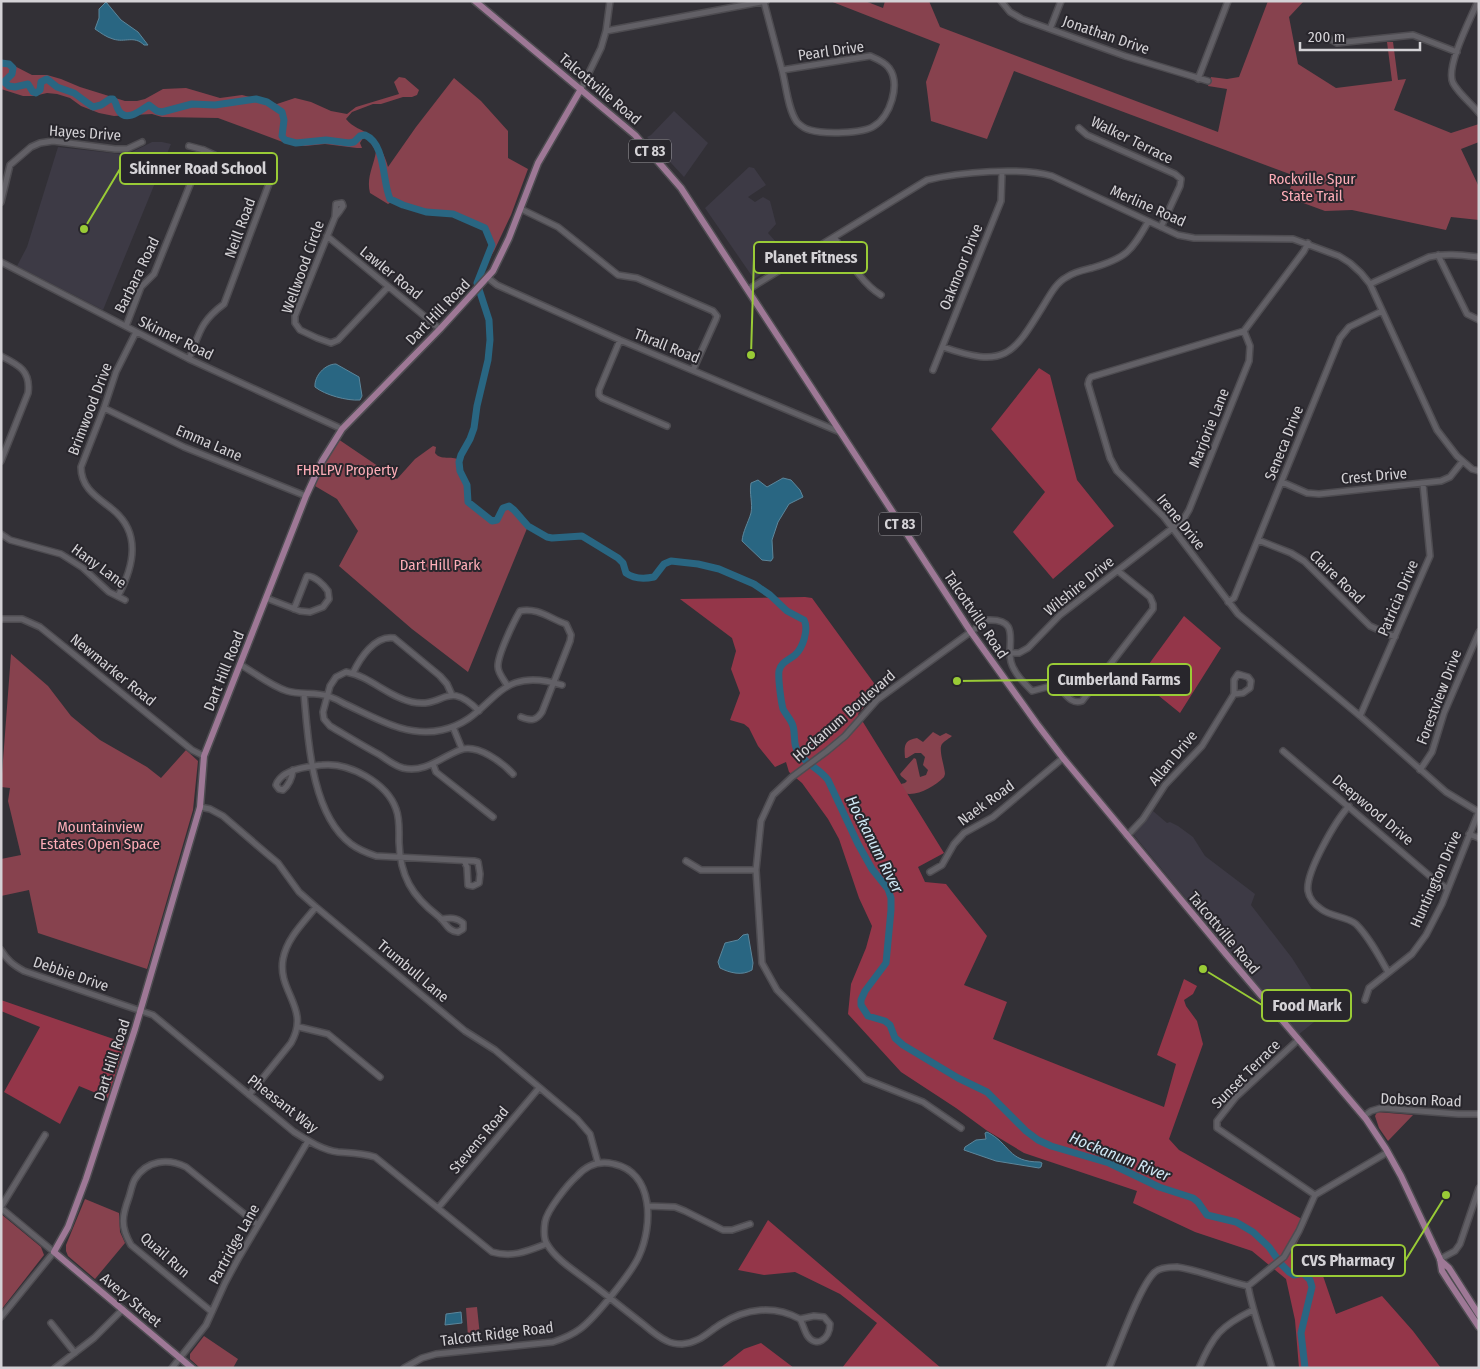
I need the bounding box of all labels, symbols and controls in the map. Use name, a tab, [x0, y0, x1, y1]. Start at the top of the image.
street label: Jonathan Drive	[1060, 12, 1152, 58]
scale bar	[1300, 20, 1420, 52]
text: 200 m	[1308, 28, 1345, 46]
street label: Pearl Drive	[797, 37, 865, 65]
street label: Talcottville Road	[555, 50, 645, 128]
street label: Walker Terrace	[1088, 112, 1176, 168]
street label: Hayes Drive	[48, 122, 122, 144]
road number: CT 83	[629, 140, 671, 162]
callout: Skinner Road School	[120, 153, 277, 184]
text: Skinner Road School	[130, 159, 267, 178]
park label: Rockville Spur State Trail	[1269, 170, 1356, 205]
street label: Merline Road	[1107, 181, 1189, 231]
street label: Neill Road	[221, 195, 259, 261]
street label: Wellwood Circle	[278, 218, 328, 316]
street label: Oakmoor Drive	[936, 221, 986, 313]
street label: Barbara Road	[111, 234, 163, 316]
street label: Lawler Road	[356, 242, 426, 304]
callout: Planet Fitness	[754, 242, 867, 273]
text: Planet Fitness	[764, 248, 858, 267]
street label: Dart Hill Road	[402, 275, 474, 349]
street label: Skinner Road	[136, 312, 216, 364]
street label: Thrall Road	[631, 325, 703, 367]
street label: Brimwood Drive	[64, 360, 116, 458]
street label: Marjorie Lane	[1185, 386, 1233, 470]
street label: Seneca Drive	[1261, 403, 1307, 483]
street label: Emma Lane	[173, 421, 245, 465]
park label: FHRLPV Property	[296, 461, 398, 479]
street label: Crest Drive	[1340, 464, 1408, 488]
street label: Irene Drive	[1153, 490, 1209, 554]
road number: CT 83	[879, 512, 921, 536]
street label: Hany Lane	[68, 540, 130, 592]
street label: Claire Road	[1306, 546, 1368, 608]
street label: Wilshire Drive	[1040, 552, 1118, 620]
park label: Dart Hill Park	[400, 556, 480, 574]
street label: Patricia Drive	[1374, 557, 1422, 639]
street label: Talcottville Road	[940, 568, 1012, 662]
street label: Dart Hill Road	[200, 628, 248, 714]
street label: Newmarker Road	[67, 630, 159, 710]
street label: Forestview Drive	[1413, 647, 1465, 747]
callout: Cumberland Farms	[1048, 664, 1191, 695]
street label: Hockanum Boulevard	[789, 667, 899, 765]
text: Cumberland Farms	[1057, 670, 1181, 689]
street label: Allan Drive	[1145, 727, 1201, 789]
street label: Deepwood Drive	[1329, 771, 1417, 849]
street label: Naek Road	[954, 776, 1018, 830]
water label: Hockanum River	[842, 792, 907, 896]
park label: Mountainview Estates Open Space	[40, 818, 160, 853]
street label: Huntington Drive	[1407, 828, 1465, 930]
street label: Talcottville Road	[1185, 888, 1263, 978]
street label: Trumbull Lane	[374, 936, 452, 1006]
street label: Debbie Drive	[31, 953, 111, 995]
callout: Food Mark	[1262, 990, 1351, 1021]
text: Food Mark	[1272, 996, 1342, 1015]
street label: Dart Hill Road	[90, 1017, 134, 1103]
street label: Sunset Terrace	[1208, 1036, 1284, 1112]
street label: Pheasant Way	[244, 1071, 322, 1137]
street label: Dobson Road	[1380, 1090, 1462, 1110]
street label: Stevens Road	[446, 1103, 512, 1177]
water label: Hockanum River	[1067, 1128, 1173, 1185]
street label: Partridge Lane	[205, 1201, 263, 1287]
street label: Quail Run	[137, 1229, 193, 1281]
callout: CVS Pharmacy	[1292, 1245, 1405, 1276]
text: CVS Pharmacy	[1301, 1251, 1395, 1270]
street label: Avery Street	[97, 1269, 165, 1331]
street label: Talcott Ridge Road	[440, 1318, 554, 1350]

